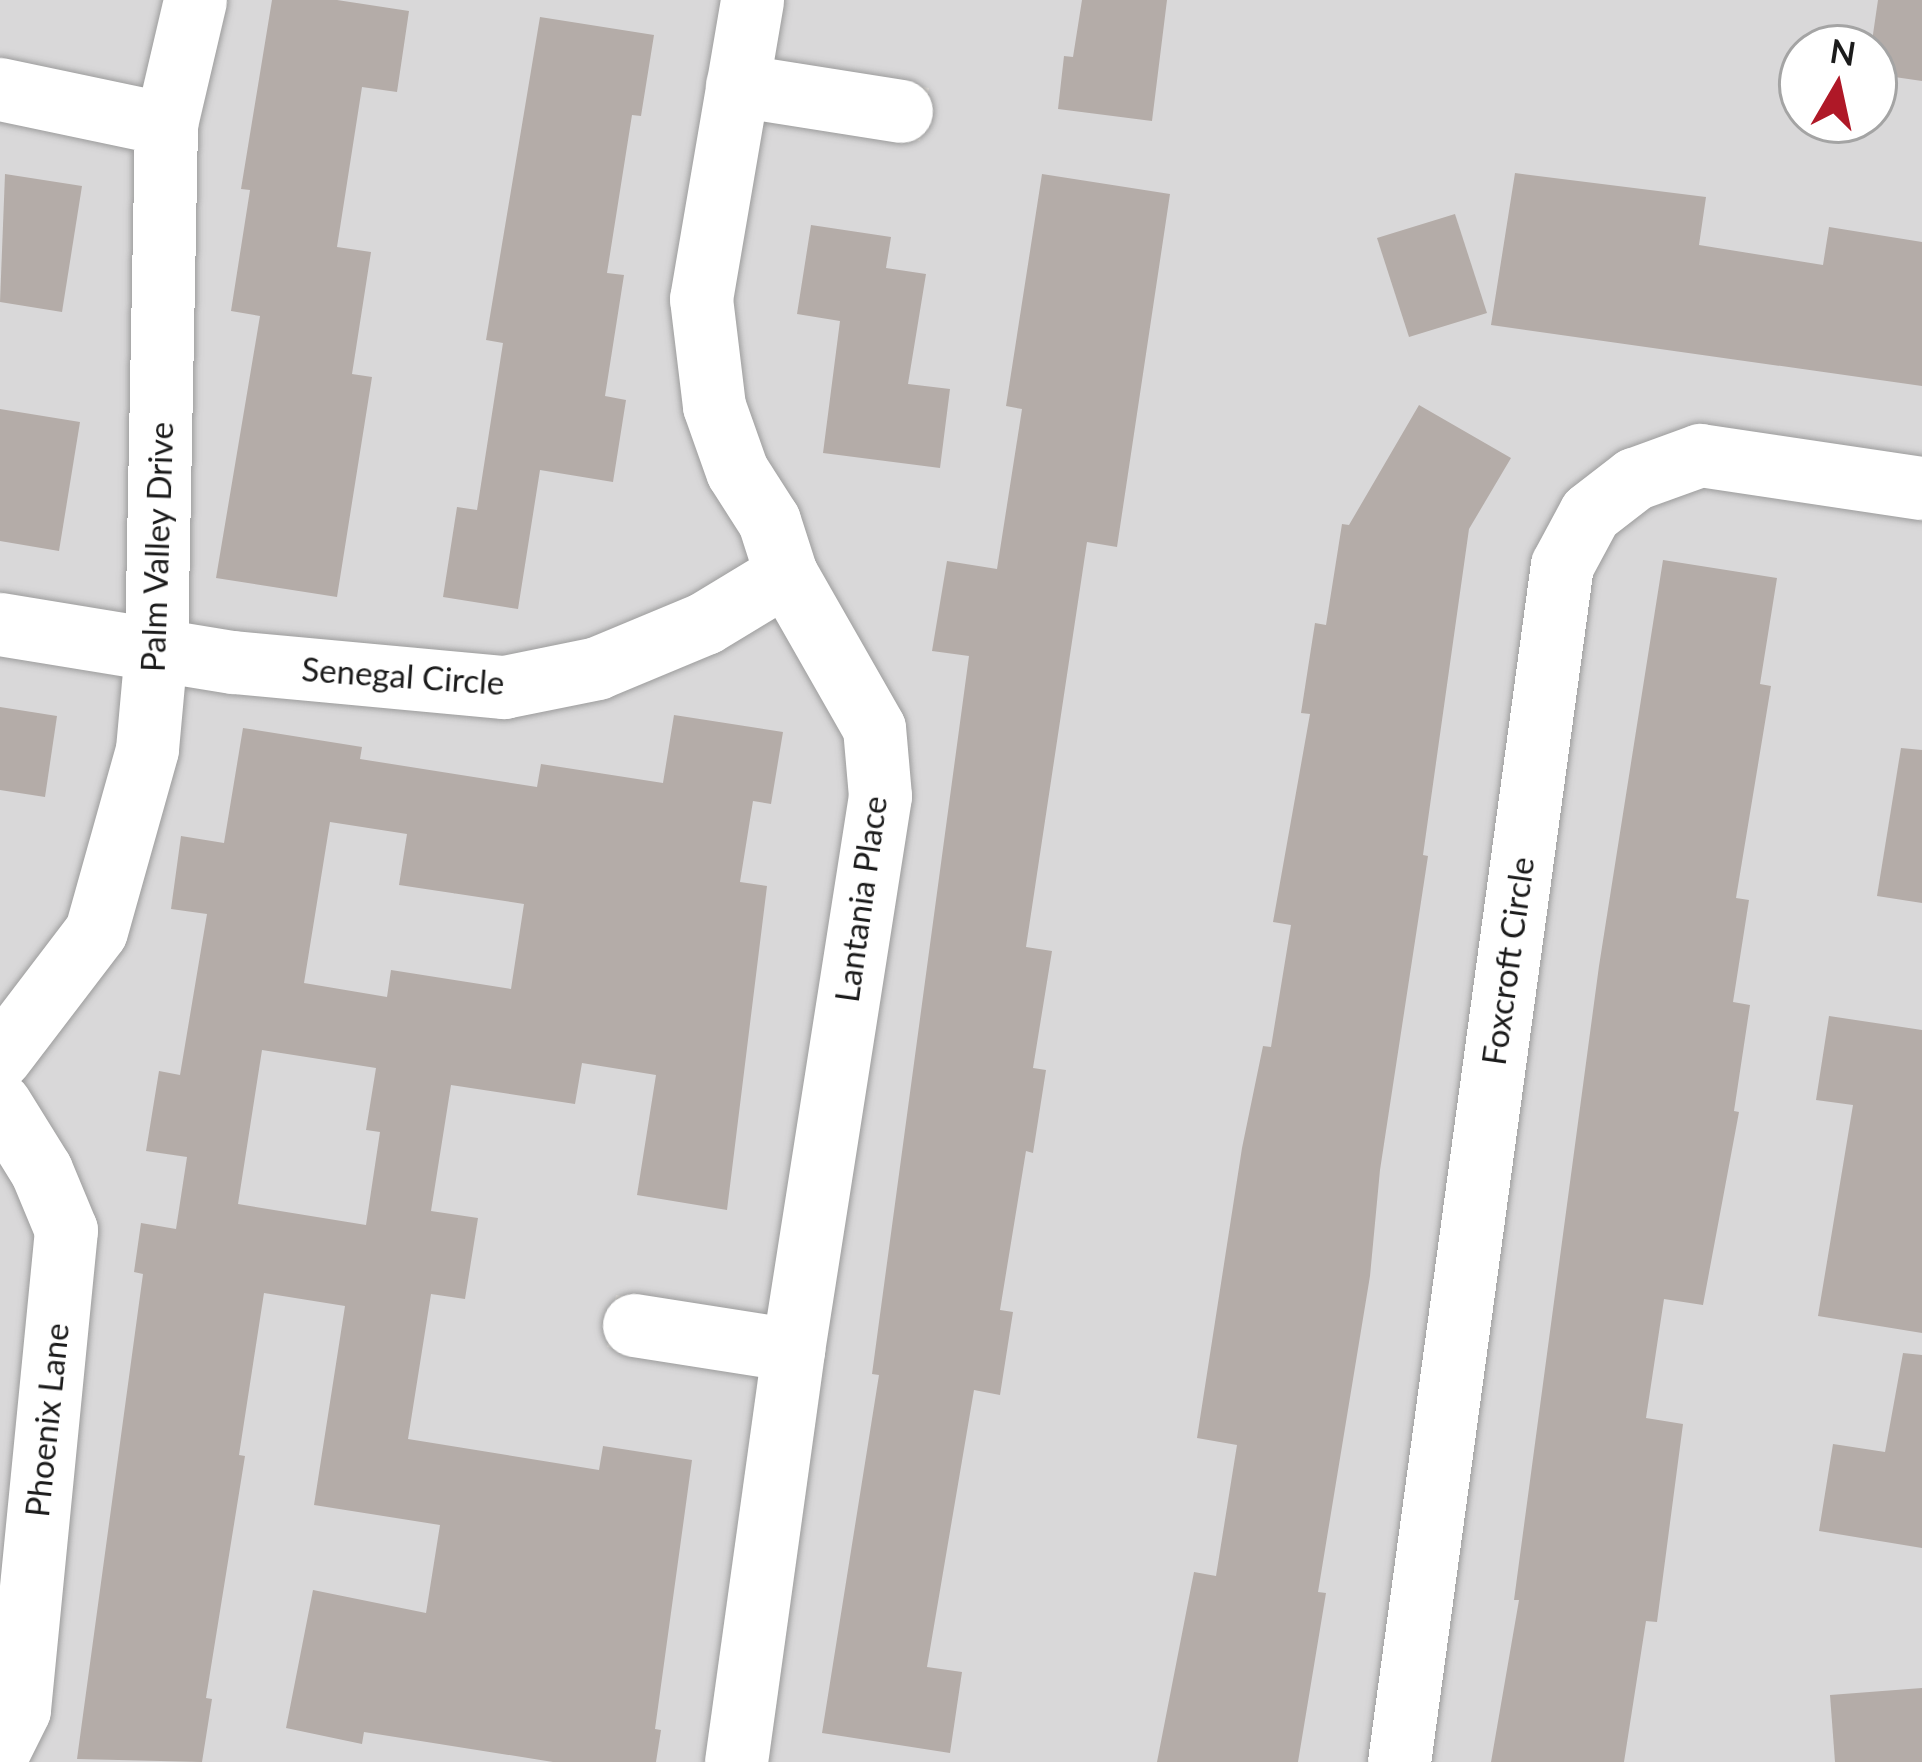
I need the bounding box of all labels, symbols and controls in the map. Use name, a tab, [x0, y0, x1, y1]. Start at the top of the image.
north arrow	[1778, 24, 1898, 144]
text: N	[1827, 30, 1859, 73]
street label: Palm Valley Drive	[133, 420, 181, 674]
street label: Senegal Circle	[300, 649, 506, 703]
street label: Lantania Place	[827, 793, 895, 1005]
street label: Foxcroft Circle	[1474, 854, 1542, 1068]
street label: Phoenix Lane	[17, 1321, 77, 1519]

